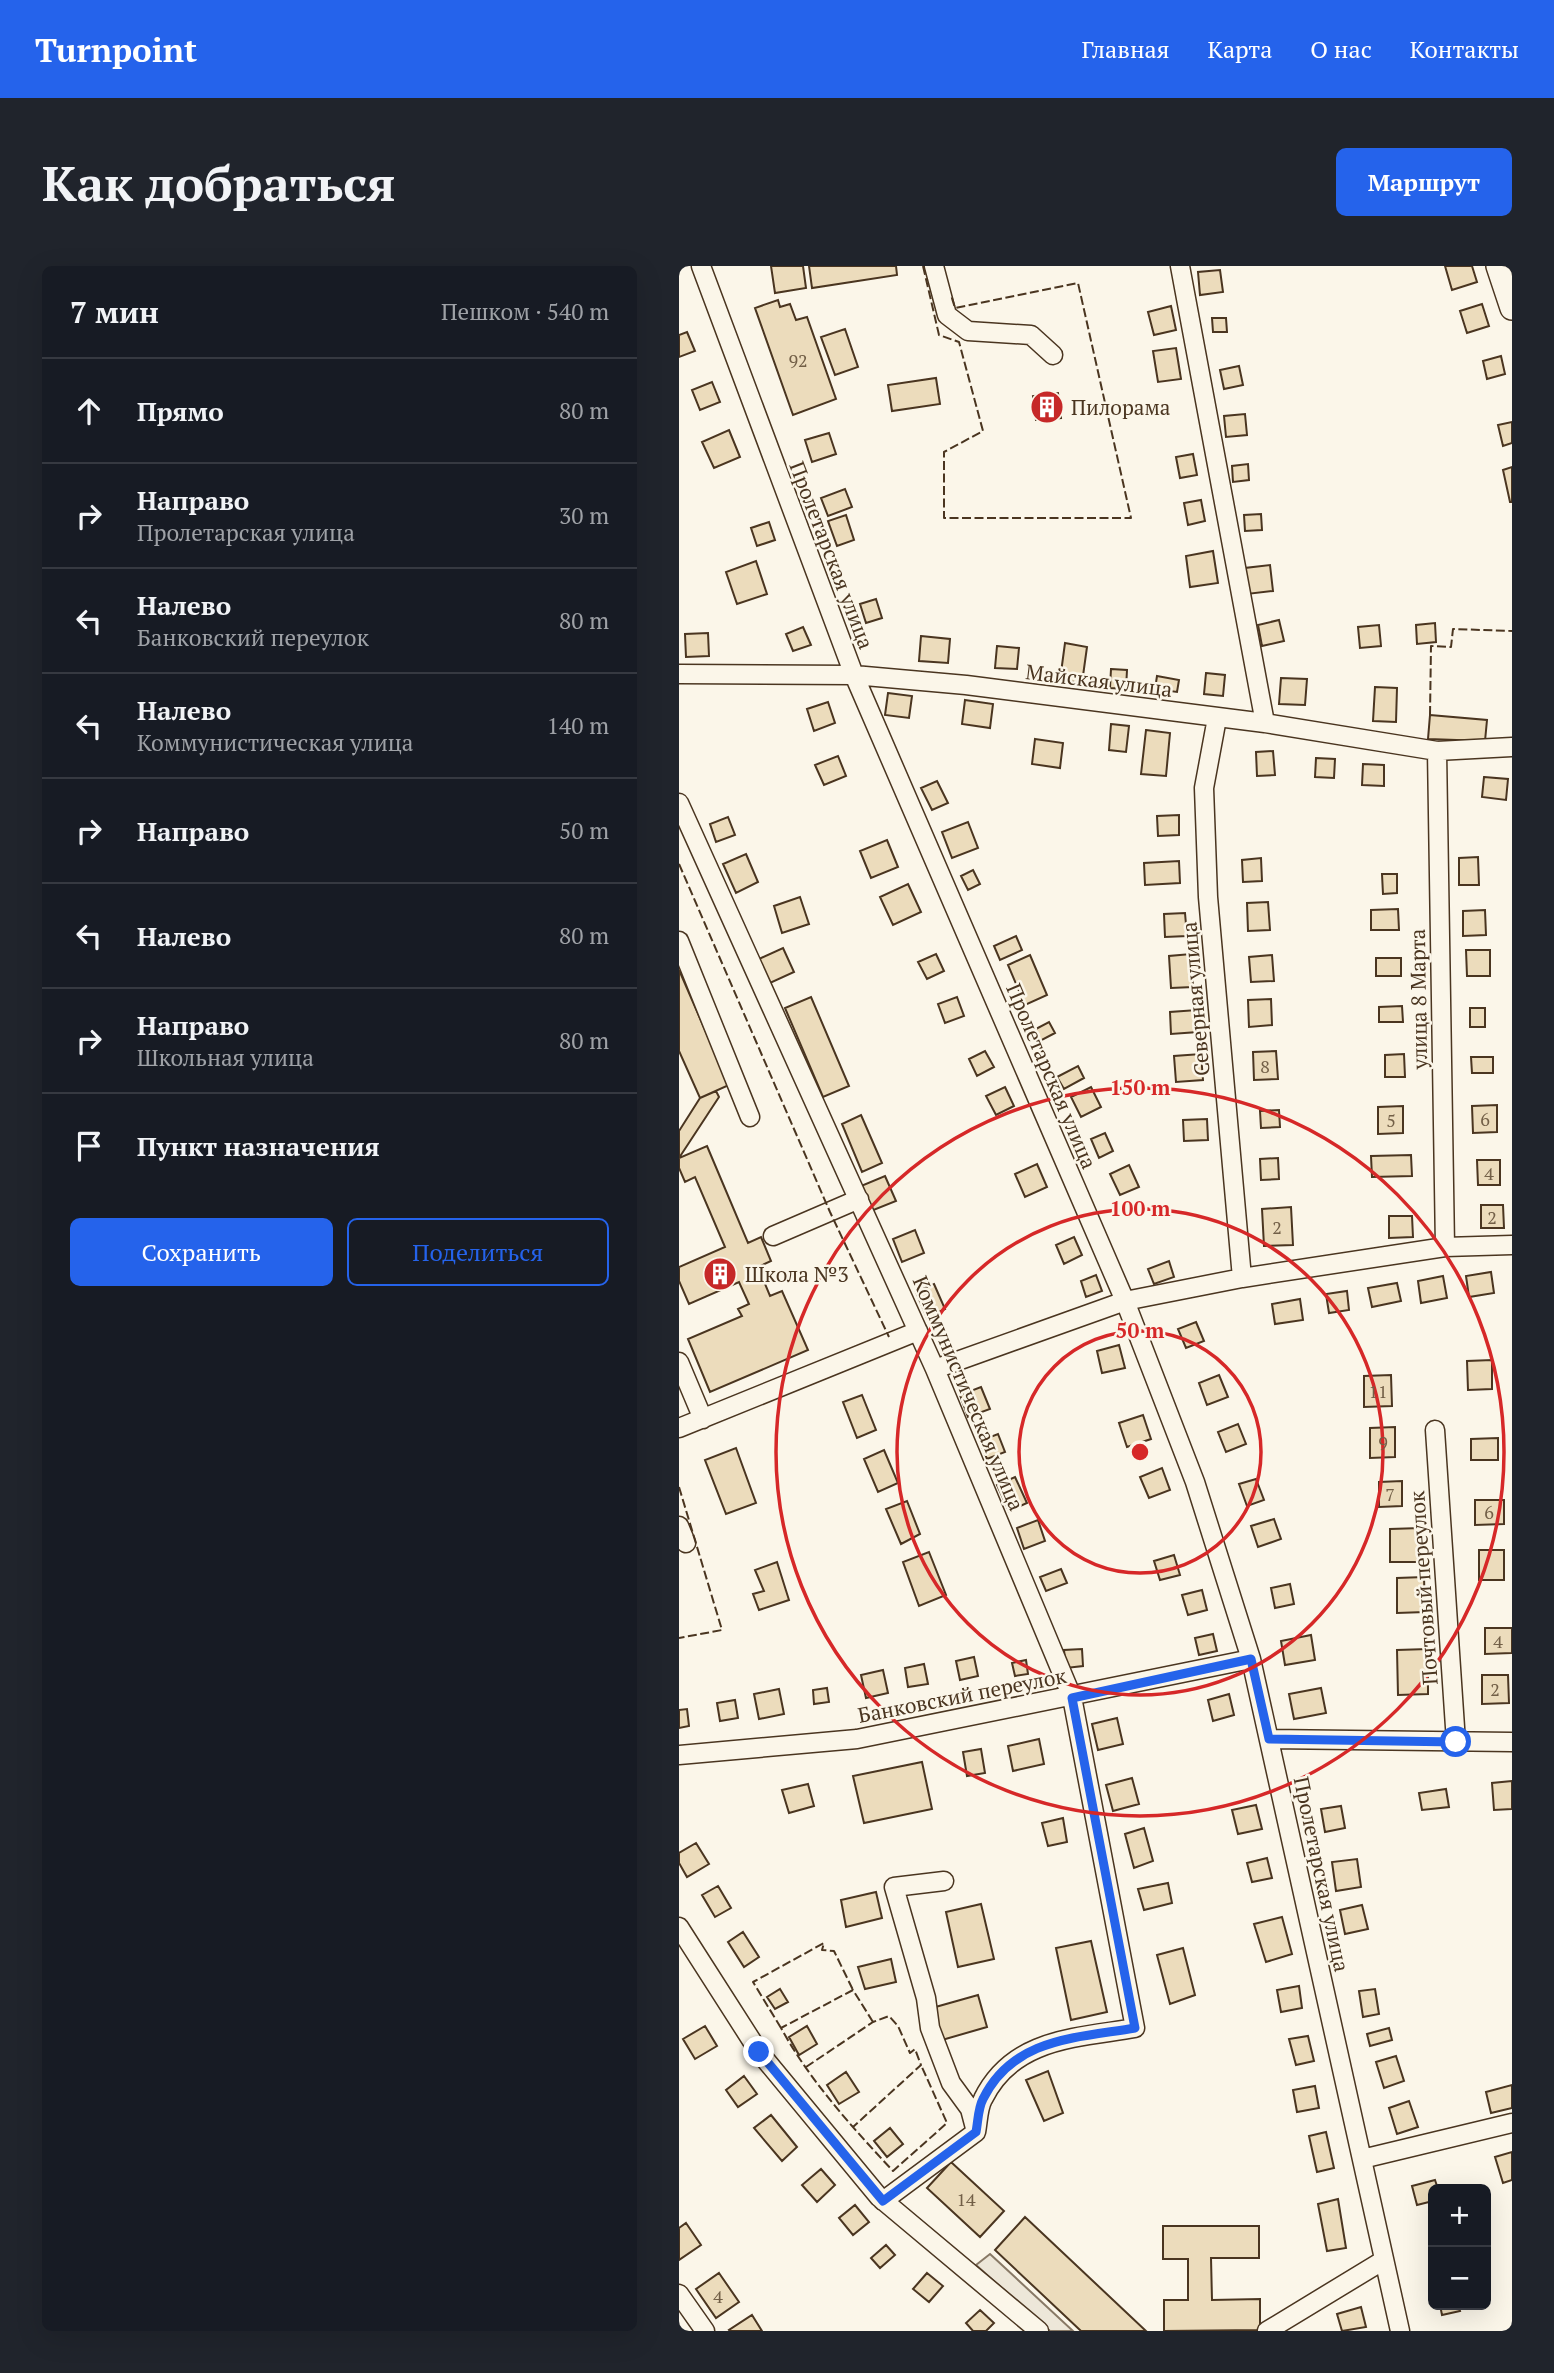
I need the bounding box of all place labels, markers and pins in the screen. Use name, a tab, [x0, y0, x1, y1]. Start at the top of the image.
building icon: Пилорама	[1028, 388, 1066, 426]
place label: Пилорама	[1071, 393, 1171, 421]
building icon: Школа №3	[701, 1255, 739, 1293]
place label: Школа №3	[745, 1260, 849, 1288]
centre of rings	[1128, 1440, 1152, 1464]

